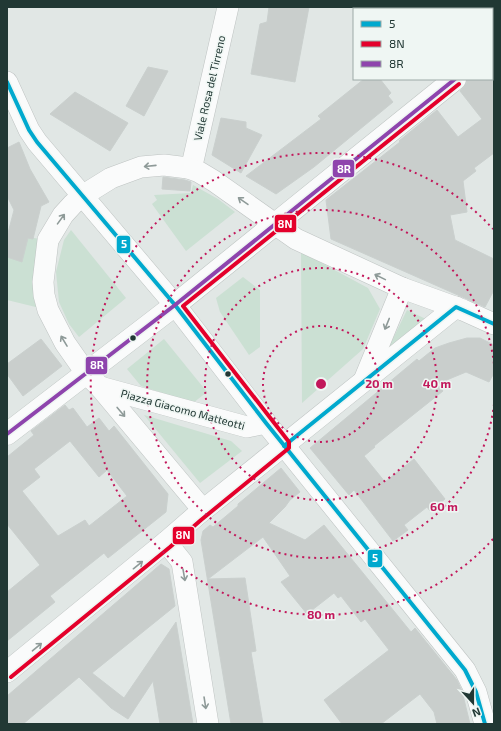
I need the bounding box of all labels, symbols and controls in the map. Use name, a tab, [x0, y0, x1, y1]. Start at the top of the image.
legend	[353, 8, 493, 80]
text: 5	[389, 16, 395, 30]
street label: Viale Rosa del Tirreno	[191, 34, 227, 142]
text: 8N	[389, 36, 405, 50]
text: 8R	[389, 56, 404, 70]
line badge: 8R	[332, 159, 355, 178]
one-way arrow	[144, 162, 157, 169]
text: 8R	[337, 162, 351, 175]
one-way arrow	[237, 197, 248, 205]
one-way arrow	[57, 214, 65, 225]
line badge: 8N	[274, 214, 297, 233]
text: 8N	[278, 217, 292, 230]
line badge: 5	[116, 235, 131, 254]
text: 5	[121, 237, 127, 250]
one-way arrow	[375, 273, 387, 280]
one-way arrow	[382, 317, 390, 329]
unlabelled marker	[128, 333, 138, 343]
one-way arrow	[59, 335, 67, 347]
line badge: 8R	[85, 356, 108, 375]
text: 8R	[90, 358, 104, 371]
unlabelled marker	[223, 369, 233, 379]
text: 20 m	[365, 376, 393, 390]
text: 40 m	[423, 376, 451, 390]
centre of rings	[314, 377, 328, 391]
street label: Piazza Giacomo Matteotti	[120, 386, 246, 432]
one-way arrow	[117, 407, 125, 418]
text: 60 m	[430, 499, 458, 513]
line badge: 8N	[172, 526, 195, 545]
text: 8N	[176, 528, 190, 541]
line badge: 5	[367, 549, 383, 568]
text: 5	[372, 551, 378, 564]
one-way arrow	[132, 560, 143, 569]
one-way arrow	[180, 568, 188, 581]
text: 80 m	[307, 607, 335, 621]
one-way arrow	[32, 643, 42, 652]
north arrow	[453, 683, 493, 723]
one-way arrow	[201, 697, 209, 710]
text: N	[471, 705, 483, 720]

